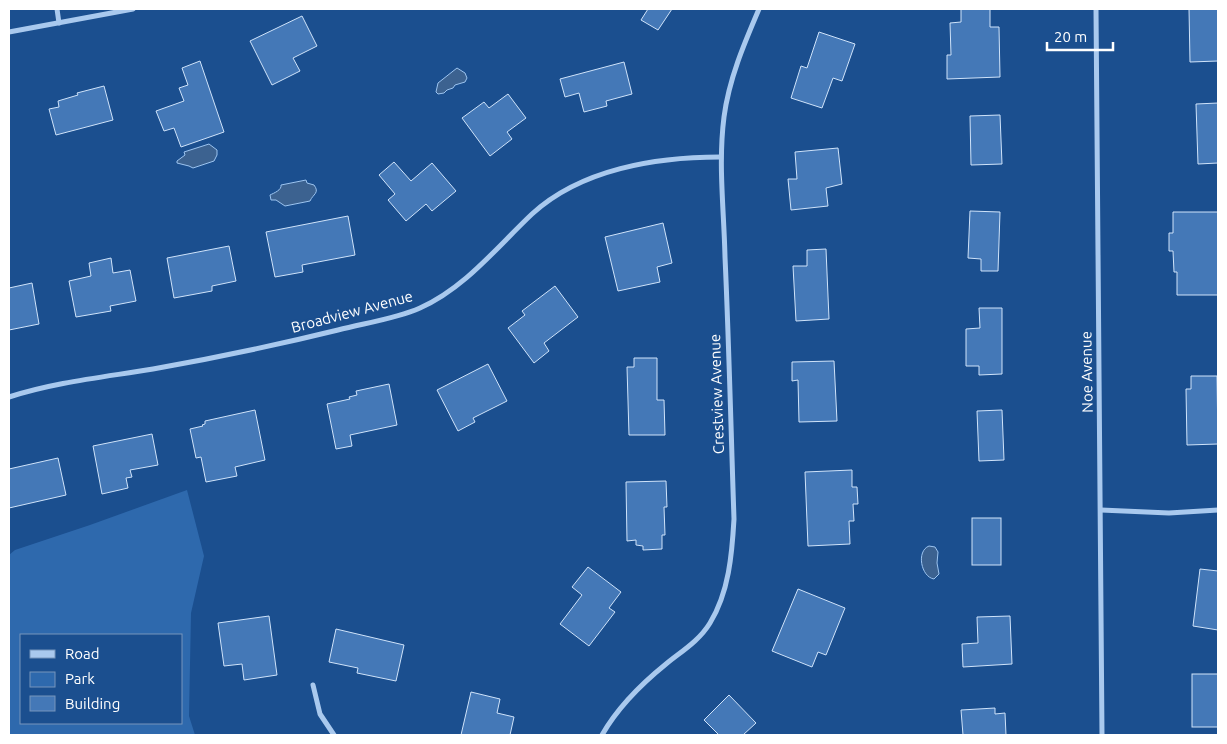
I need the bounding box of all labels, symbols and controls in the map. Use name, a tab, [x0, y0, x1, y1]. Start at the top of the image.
scale bar	[1047, 20, 1113, 52]
text: 20 m	[1054, 28, 1087, 45]
street label: Broadview Avenue	[289, 287, 415, 336]
street label: Noe Avenue	[1077, 331, 1096, 413]
street label: Crestview Avenue	[706, 334, 727, 454]
legend	[20, 634, 182, 724]
text: Road	[65, 645, 100, 662]
text: Park	[65, 670, 95, 687]
text: Building	[65, 695, 120, 712]

